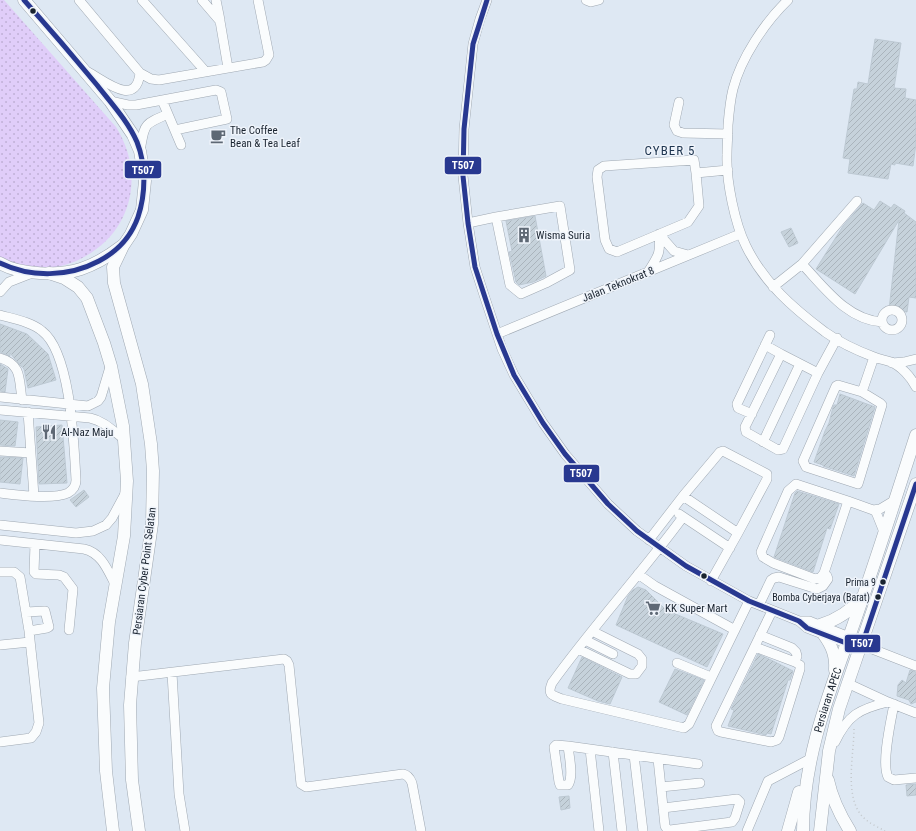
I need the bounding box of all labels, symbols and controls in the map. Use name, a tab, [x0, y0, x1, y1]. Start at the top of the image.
unlabelled marker	[28, 6, 38, 16]
place label: The Coffee Bean & Tea Leaf	[230, 124, 300, 150]
cafe icon: The Coffee Bean & Tea Leaf	[209, 127, 227, 145]
district label: CYBER 5	[644, 143, 696, 158]
line badge: T507	[444, 156, 482, 175]
text: T507	[452, 159, 475, 172]
line badge: T507	[124, 160, 162, 179]
text: T507	[132, 164, 155, 177]
building icon: Wisma Suria	[515, 226, 533, 244]
place label: Wisma Suria	[536, 229, 590, 242]
street label: Jalan Teknokrat 8	[580, 264, 656, 305]
restaurant icon: Al-Naz Maju	[40, 423, 58, 441]
place label: Al-Naz Maju	[61, 426, 113, 439]
line badge: T507	[563, 464, 600, 483]
text: T507	[570, 467, 593, 480]
street label: Persiaran Cyber Point Selatan	[130, 506, 159, 636]
unlabelled marker	[699, 571, 709, 581]
place label: Prima 9	[846, 577, 876, 588]
marker: Prima 9	[878, 577, 888, 587]
place label: Bomba Cyberjaya (Barat)	[772, 592, 870, 604]
marker: Bomba Cyberjaya (Barat)	[873, 592, 883, 602]
supermarket icon: KK Super Mart	[644, 599, 662, 617]
place label: KK Super Mart	[665, 602, 727, 615]
line badge: T507	[844, 634, 881, 653]
text: T507	[851, 637, 874, 650]
street label: Persiaran APEC	[812, 666, 845, 734]

